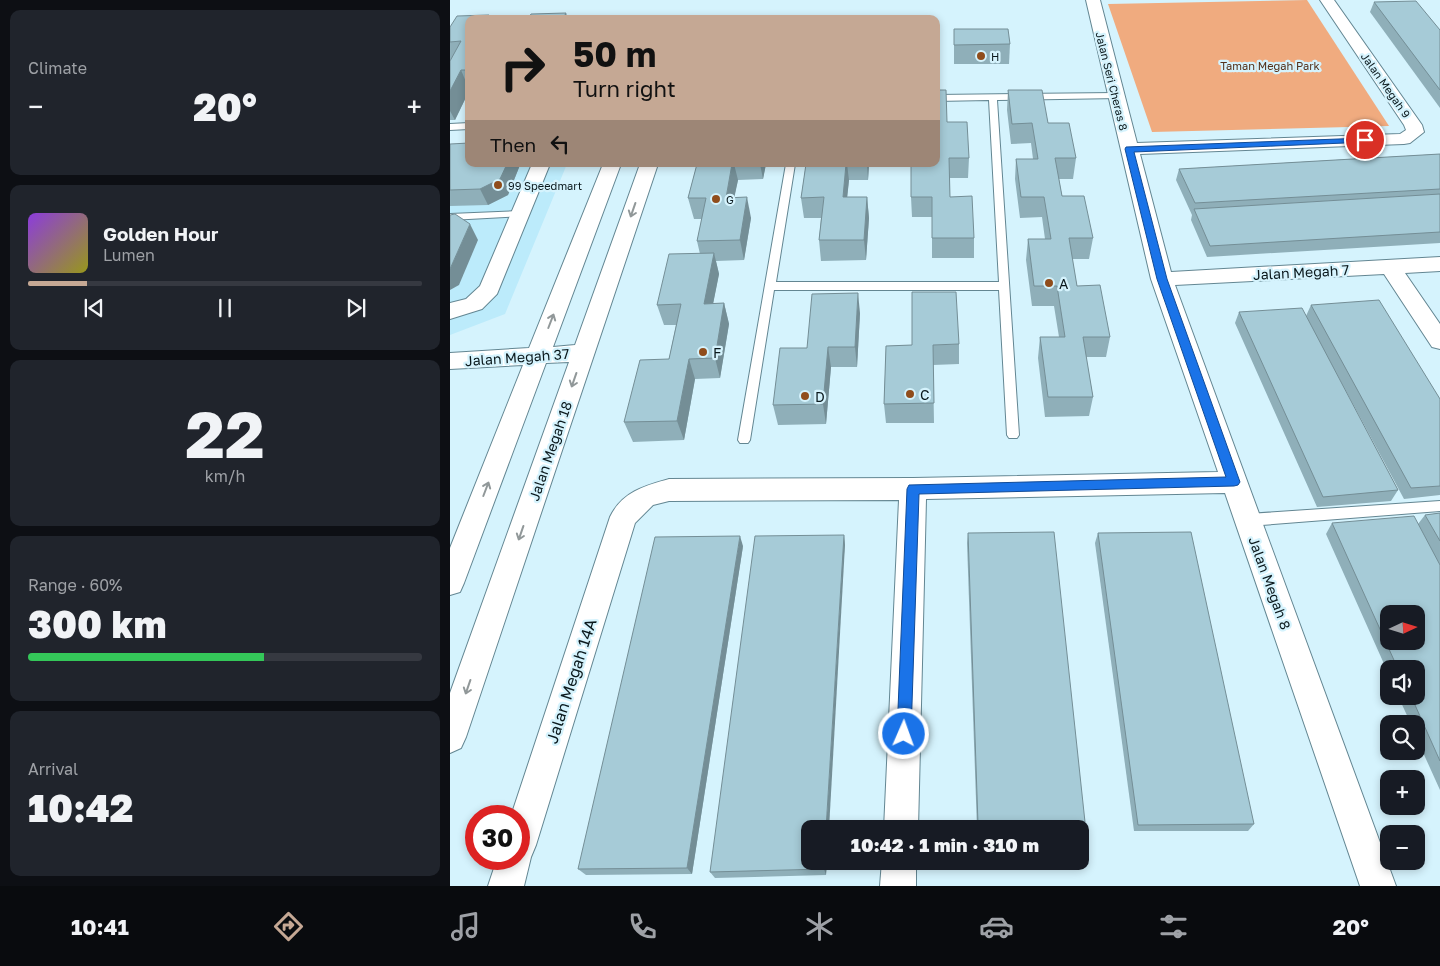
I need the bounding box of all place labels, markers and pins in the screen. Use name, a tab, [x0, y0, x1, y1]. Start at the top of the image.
marker: H	[975, 50, 987, 62]
place label: H	[991, 50, 999, 63]
pin	[1344, 119, 1386, 161]
marker: 99 Speedmart	[492, 179, 504, 191]
place label: 99 Speedmart	[508, 179, 582, 192]
marker: G	[710, 193, 722, 205]
place label: G	[726, 193, 734, 206]
place label: A	[1059, 275, 1069, 292]
marker: A	[1043, 277, 1055, 289]
place label: F	[713, 344, 721, 361]
marker: F	[697, 346, 709, 358]
place label: C	[920, 386, 930, 403]
place label: D	[815, 388, 825, 405]
marker: C	[904, 388, 916, 400]
marker: D	[799, 390, 811, 402]

